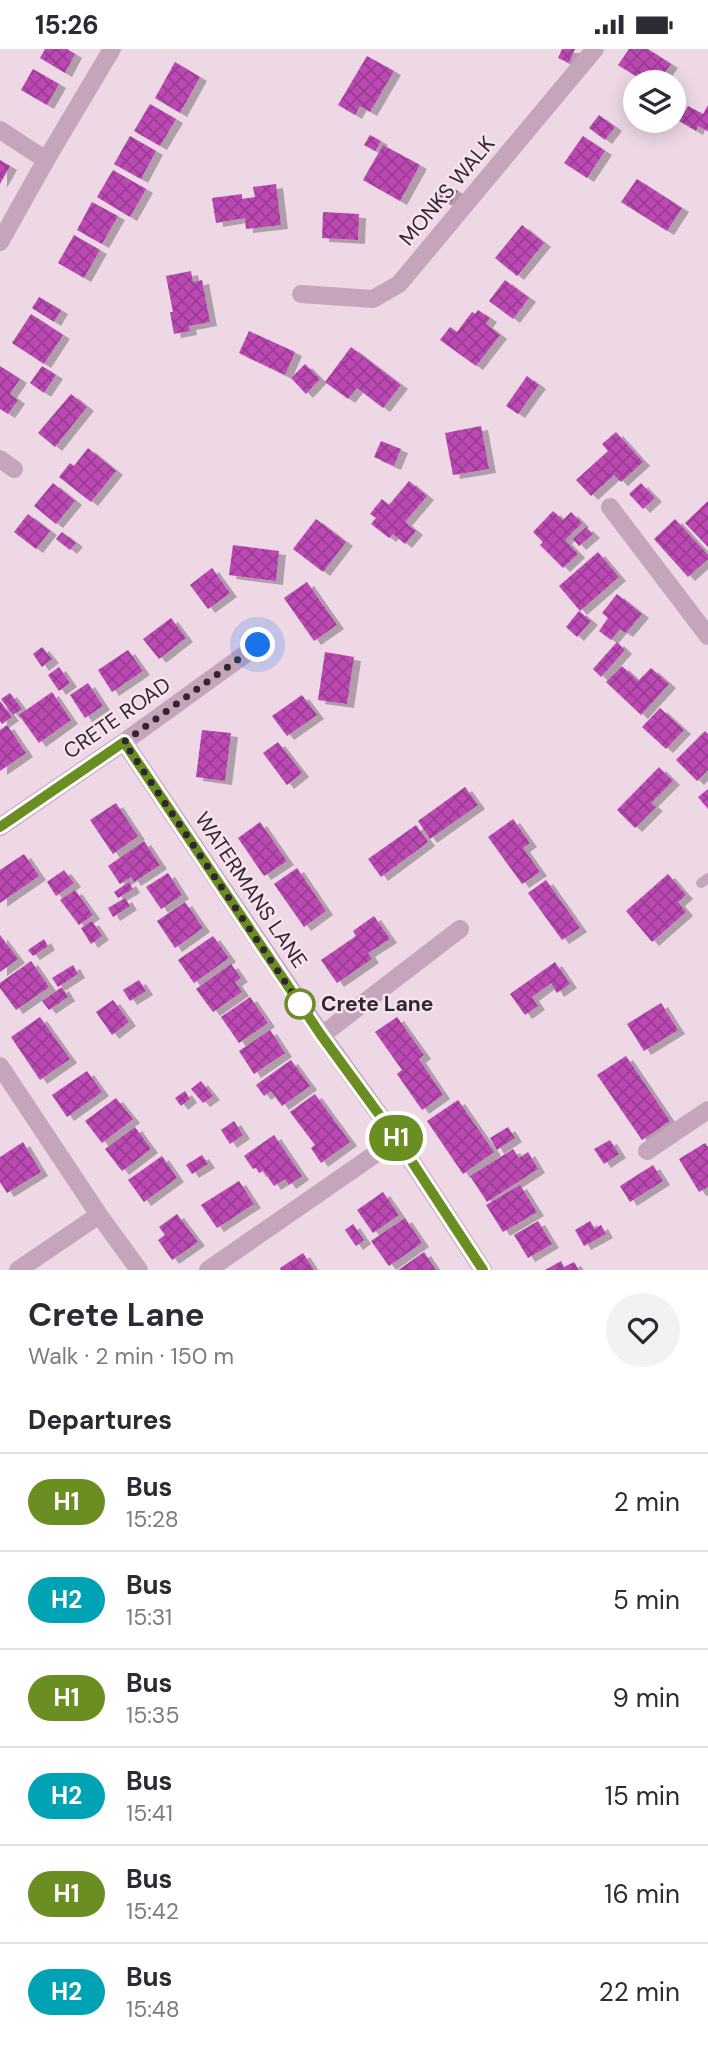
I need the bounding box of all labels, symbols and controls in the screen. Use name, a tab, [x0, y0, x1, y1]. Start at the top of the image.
text: 15:26	[35, 8, 99, 42]
map controls	[623, 70, 686, 133]
button: layers	[623, 70, 686, 133]
street label: MONKS WALK	[393, 130, 501, 252]
your location	[240, 627, 275, 662]
street label: CRETE ROAD	[58, 671, 176, 765]
street label: WATERMANS LANE	[188, 807, 314, 973]
marker: Crete Lane	[285, 989, 315, 1019]
place label: Crete Lane	[321, 990, 433, 1018]
line badge: H1	[364, 1115, 428, 1161]
text: H1	[383, 1122, 409, 1153]
text: Crete Lane	[28, 1293, 205, 1336]
button: heart	[606, 1293, 680, 1367]
text: Walk · 2 min · 150 m	[28, 1341, 234, 1371]
text: Departures	[28, 1403, 172, 1437]
text: Bus	[126, 1470, 172, 1504]
text: 2 min	[614, 1485, 680, 1519]
text: H1	[54, 1486, 79, 1517]
text: 15:28	[126, 1504, 179, 1534]
text: Bus	[126, 1568, 172, 1602]
text: 5 min	[613, 1583, 680, 1617]
text: H2	[51, 1584, 82, 1615]
text: 15:31	[126, 1602, 172, 1632]
text: Bus	[126, 1666, 172, 1700]
text: 9 min	[612, 1681, 680, 1715]
text: H1	[54, 1682, 79, 1713]
text: 15:35	[126, 1700, 179, 1730]
text: Bus	[126, 1764, 172, 1798]
text: 15 min	[605, 1779, 680, 1813]
text: H2	[51, 1780, 82, 1811]
text: 15:41	[126, 1798, 173, 1828]
text: Bus	[126, 1862, 172, 1896]
text: 16 min	[604, 1877, 680, 1911]
text: H1	[54, 1878, 79, 1909]
text: 15:42	[126, 1896, 179, 1926]
text: Bus	[126, 1960, 172, 1994]
text: 22 min	[599, 1975, 680, 2009]
text: H2	[51, 1976, 82, 2007]
text: 15:48	[126, 1994, 180, 2024]

